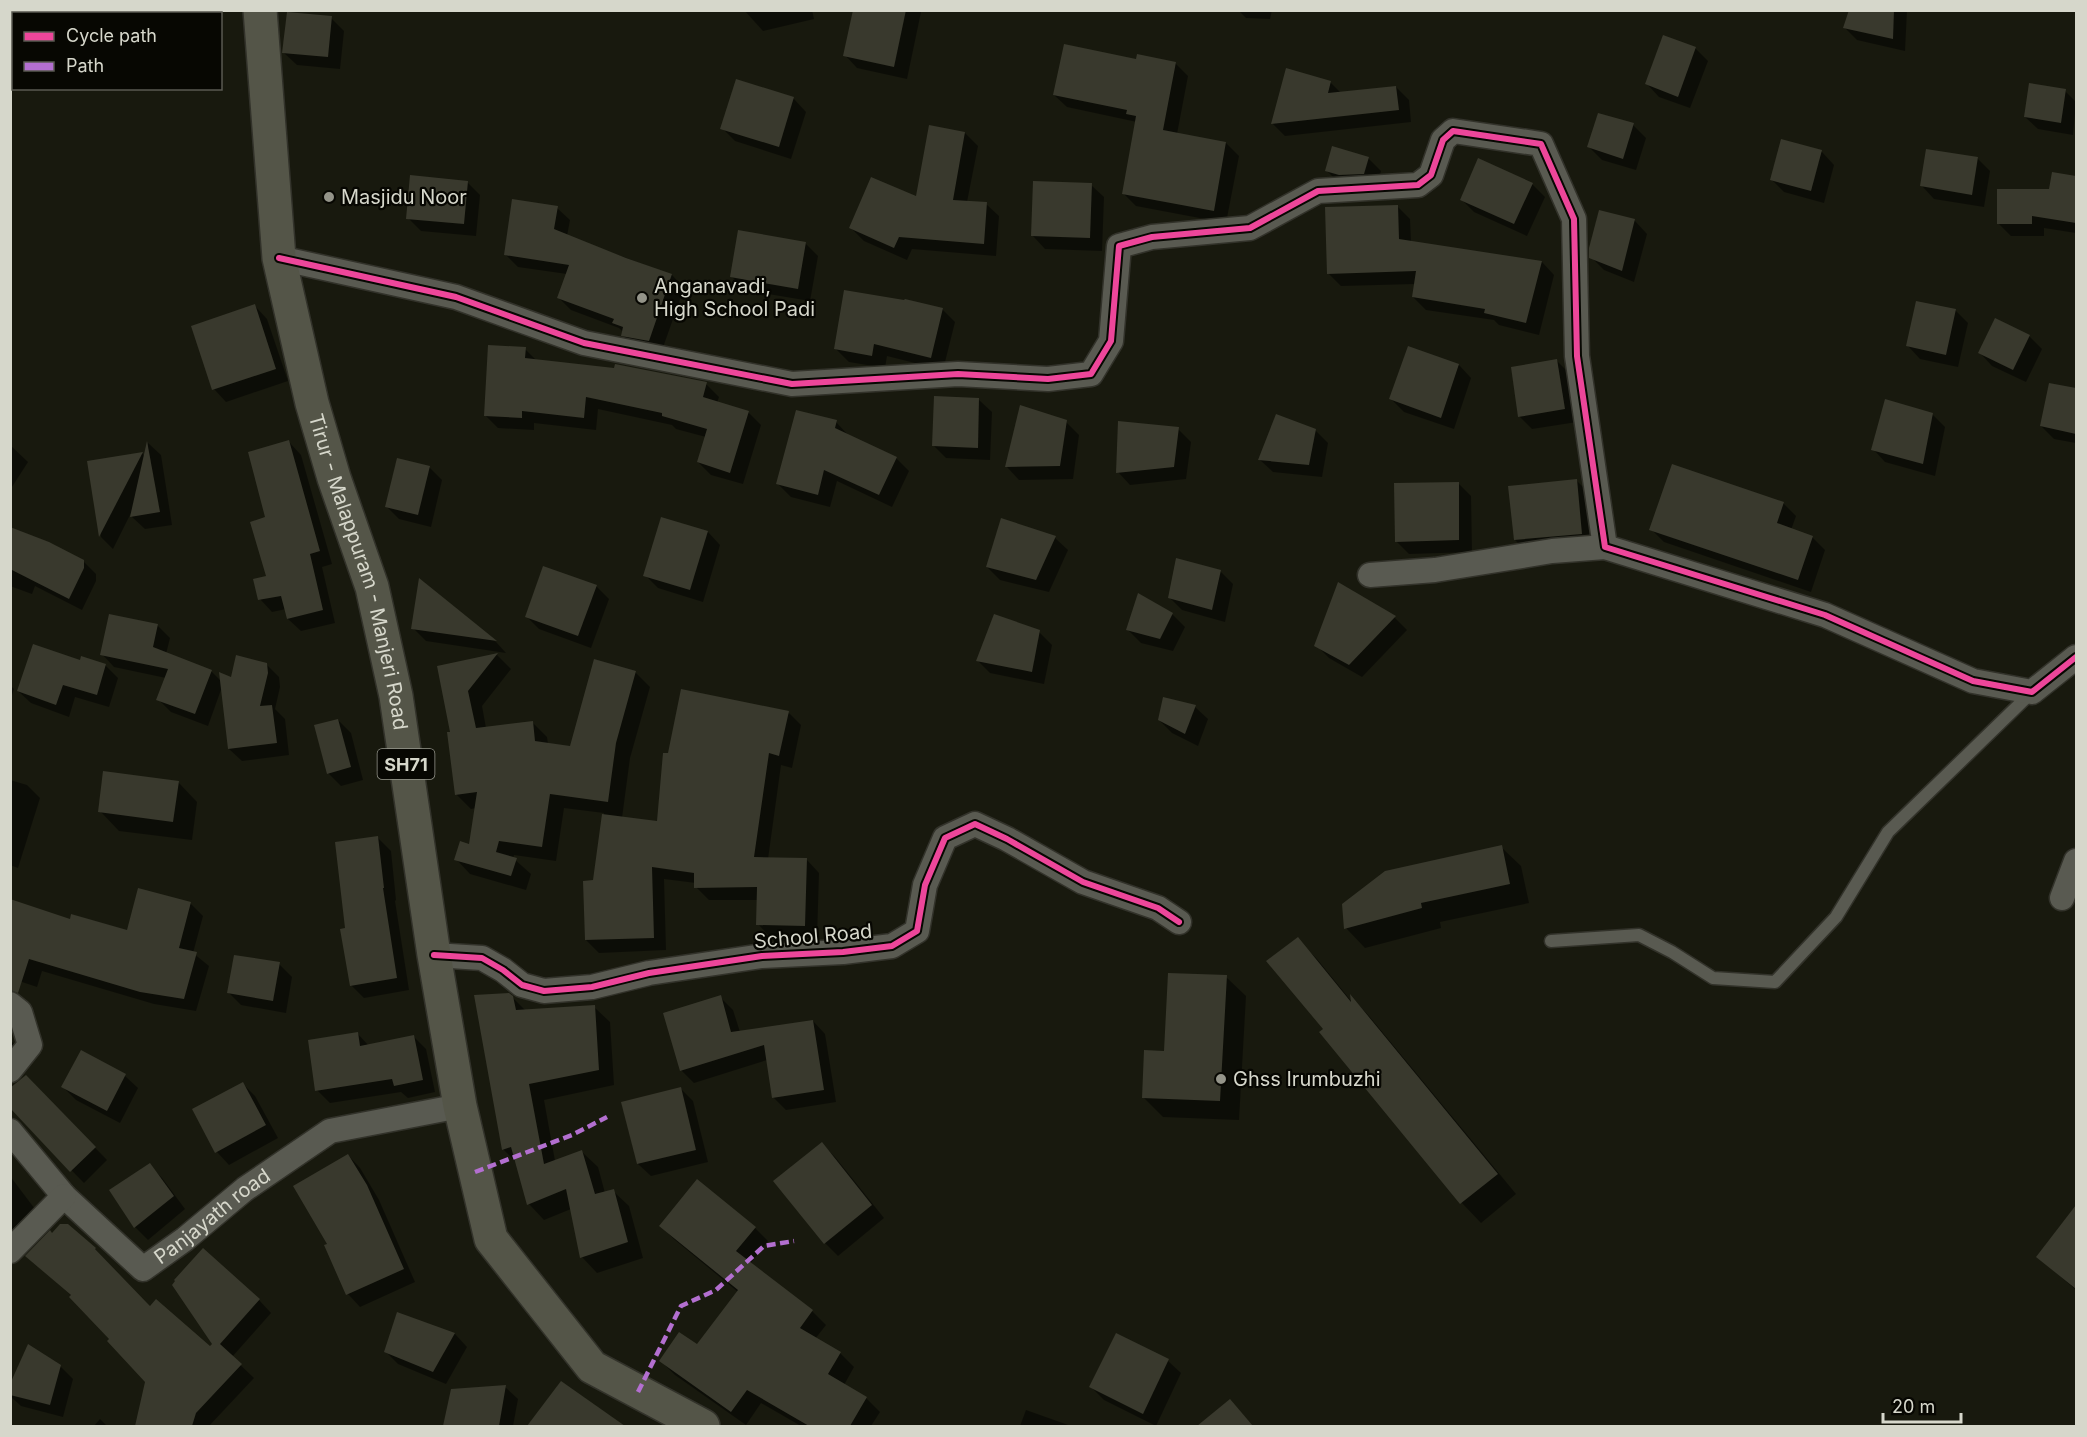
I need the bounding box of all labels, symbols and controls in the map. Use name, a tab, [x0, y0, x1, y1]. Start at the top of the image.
legend	[12, 12, 222, 90]
text: Cycle path	[66, 25, 157, 46]
text: Path	[66, 55, 104, 76]
place label: Masjidu Noor	[341, 185, 467, 209]
marker: Masjidu Noor	[322, 190, 336, 204]
place label: Anganavadi, High School Padi	[654, 274, 815, 321]
marker: Anganavadi, High School Padi	[635, 291, 649, 305]
street label: Tirur - Malappuram - Manjeri Road	[304, 411, 413, 732]
road number: SH71	[378, 749, 434, 779]
street label: School Road	[753, 919, 873, 953]
place label: Ghss Irumbuzhi	[1233, 1067, 1381, 1091]
marker: Ghss Irumbuzhi	[1214, 1072, 1228, 1086]
street label: Panjayath road	[149, 1163, 275, 1269]
scale bar	[1883, 1386, 1961, 1424]
text: 20 m	[1892, 1396, 1935, 1417]

